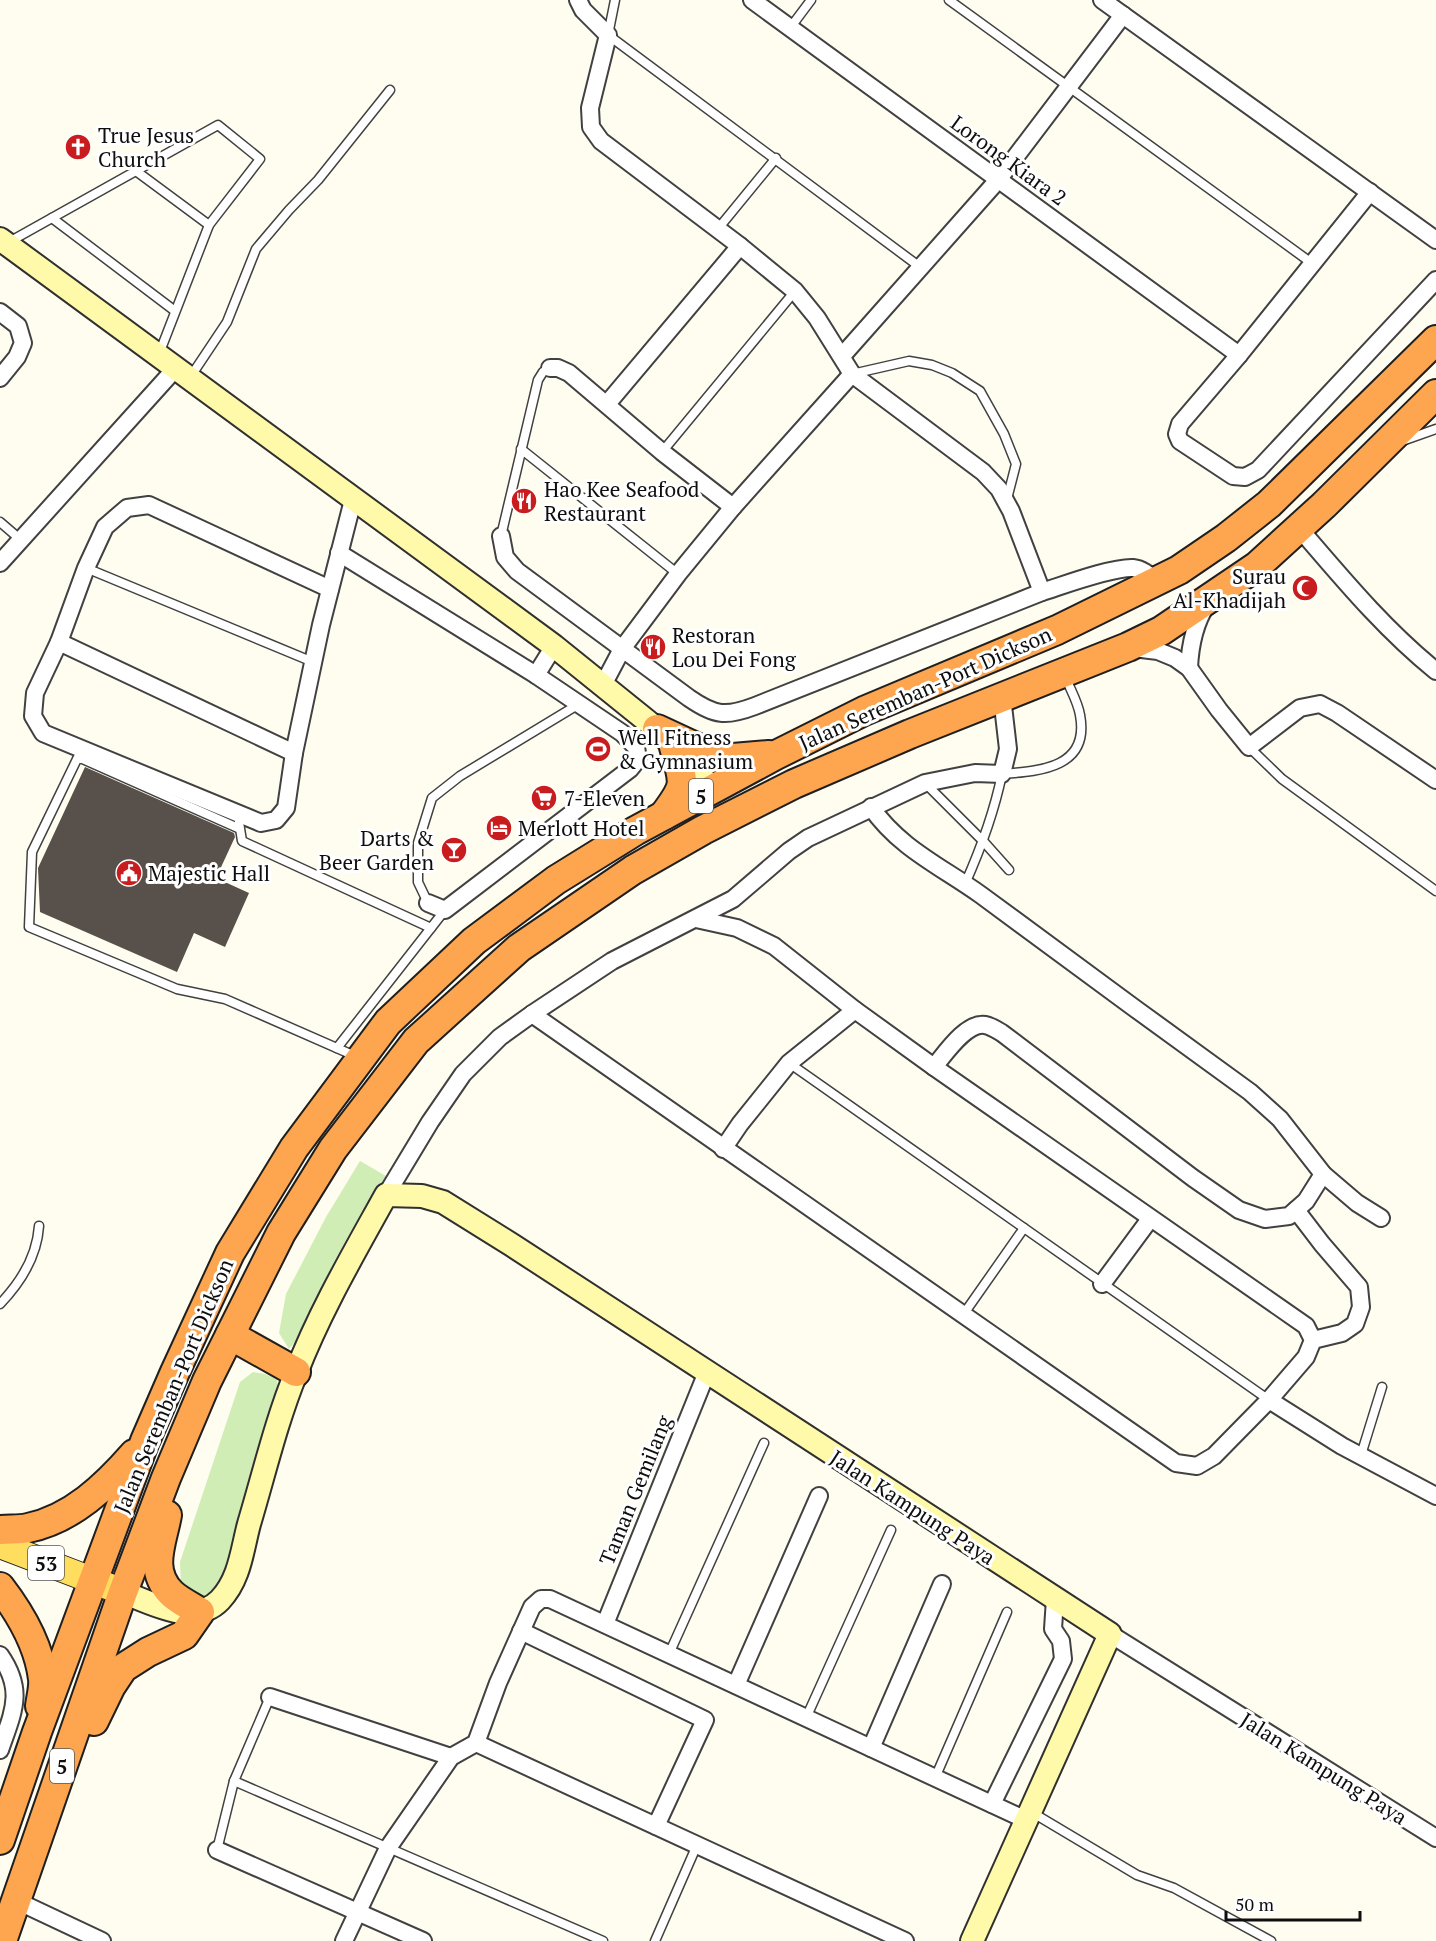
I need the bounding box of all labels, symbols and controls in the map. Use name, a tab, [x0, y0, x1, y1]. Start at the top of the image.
street label: Lorong Kiara 2	[945, 108, 1073, 212]
place label: True Jesus Church	[98, 121, 194, 173]
church icon: True Jesus Church	[63, 132, 93, 162]
place label: Hao Kee Seafood Restaurant	[544, 475, 700, 527]
restaurant icon: Hao Kee Seafood Restaurant	[509, 486, 539, 516]
place label: Surau Al-Khadijah	[1173, 562, 1286, 614]
mosque icon: Surau Al-Khadijah	[1290, 573, 1320, 603]
street label: Jalan Seremban-Port Dickson	[794, 619, 1056, 756]
place label: Restoran Lou Dei Fong	[672, 621, 797, 673]
restaurant icon: Restoran Lou Dei Fong	[638, 632, 668, 662]
place label: Well Fitness & Gymnasium	[618, 723, 753, 775]
sports icon: Well Fitness & Gymnasium	[583, 734, 613, 764]
road number: 5	[689, 779, 713, 813]
supermarket icon: 7-Eleven	[529, 783, 559, 813]
place label: 7-Eleven	[564, 784, 646, 812]
hotel icon: Merlott Hotel	[484, 813, 514, 843]
place label: Merlott Hotel	[518, 814, 645, 842]
place label: Darts & Beer Garden	[319, 824, 435, 876]
bar icon: Darts & Beer Garden	[439, 835, 469, 865]
public building icon: Majestic Hall	[114, 858, 144, 888]
place label: Majestic Hall	[148, 859, 270, 887]
street label: Jalan Seremban-Port Dickson	[107, 1254, 240, 1517]
street label: Taman Gemilang	[592, 1410, 678, 1569]
street label: Jalan Kampung Paya	[825, 1443, 1001, 1571]
road number: 53	[28, 1546, 64, 1580]
street label: Jalan Kampung Paya	[1235, 1705, 1413, 1831]
road number: 5	[50, 1749, 74, 1783]
scale bar	[1226, 1884, 1360, 1922]
text: 50 m	[1235, 1892, 1275, 1916]

